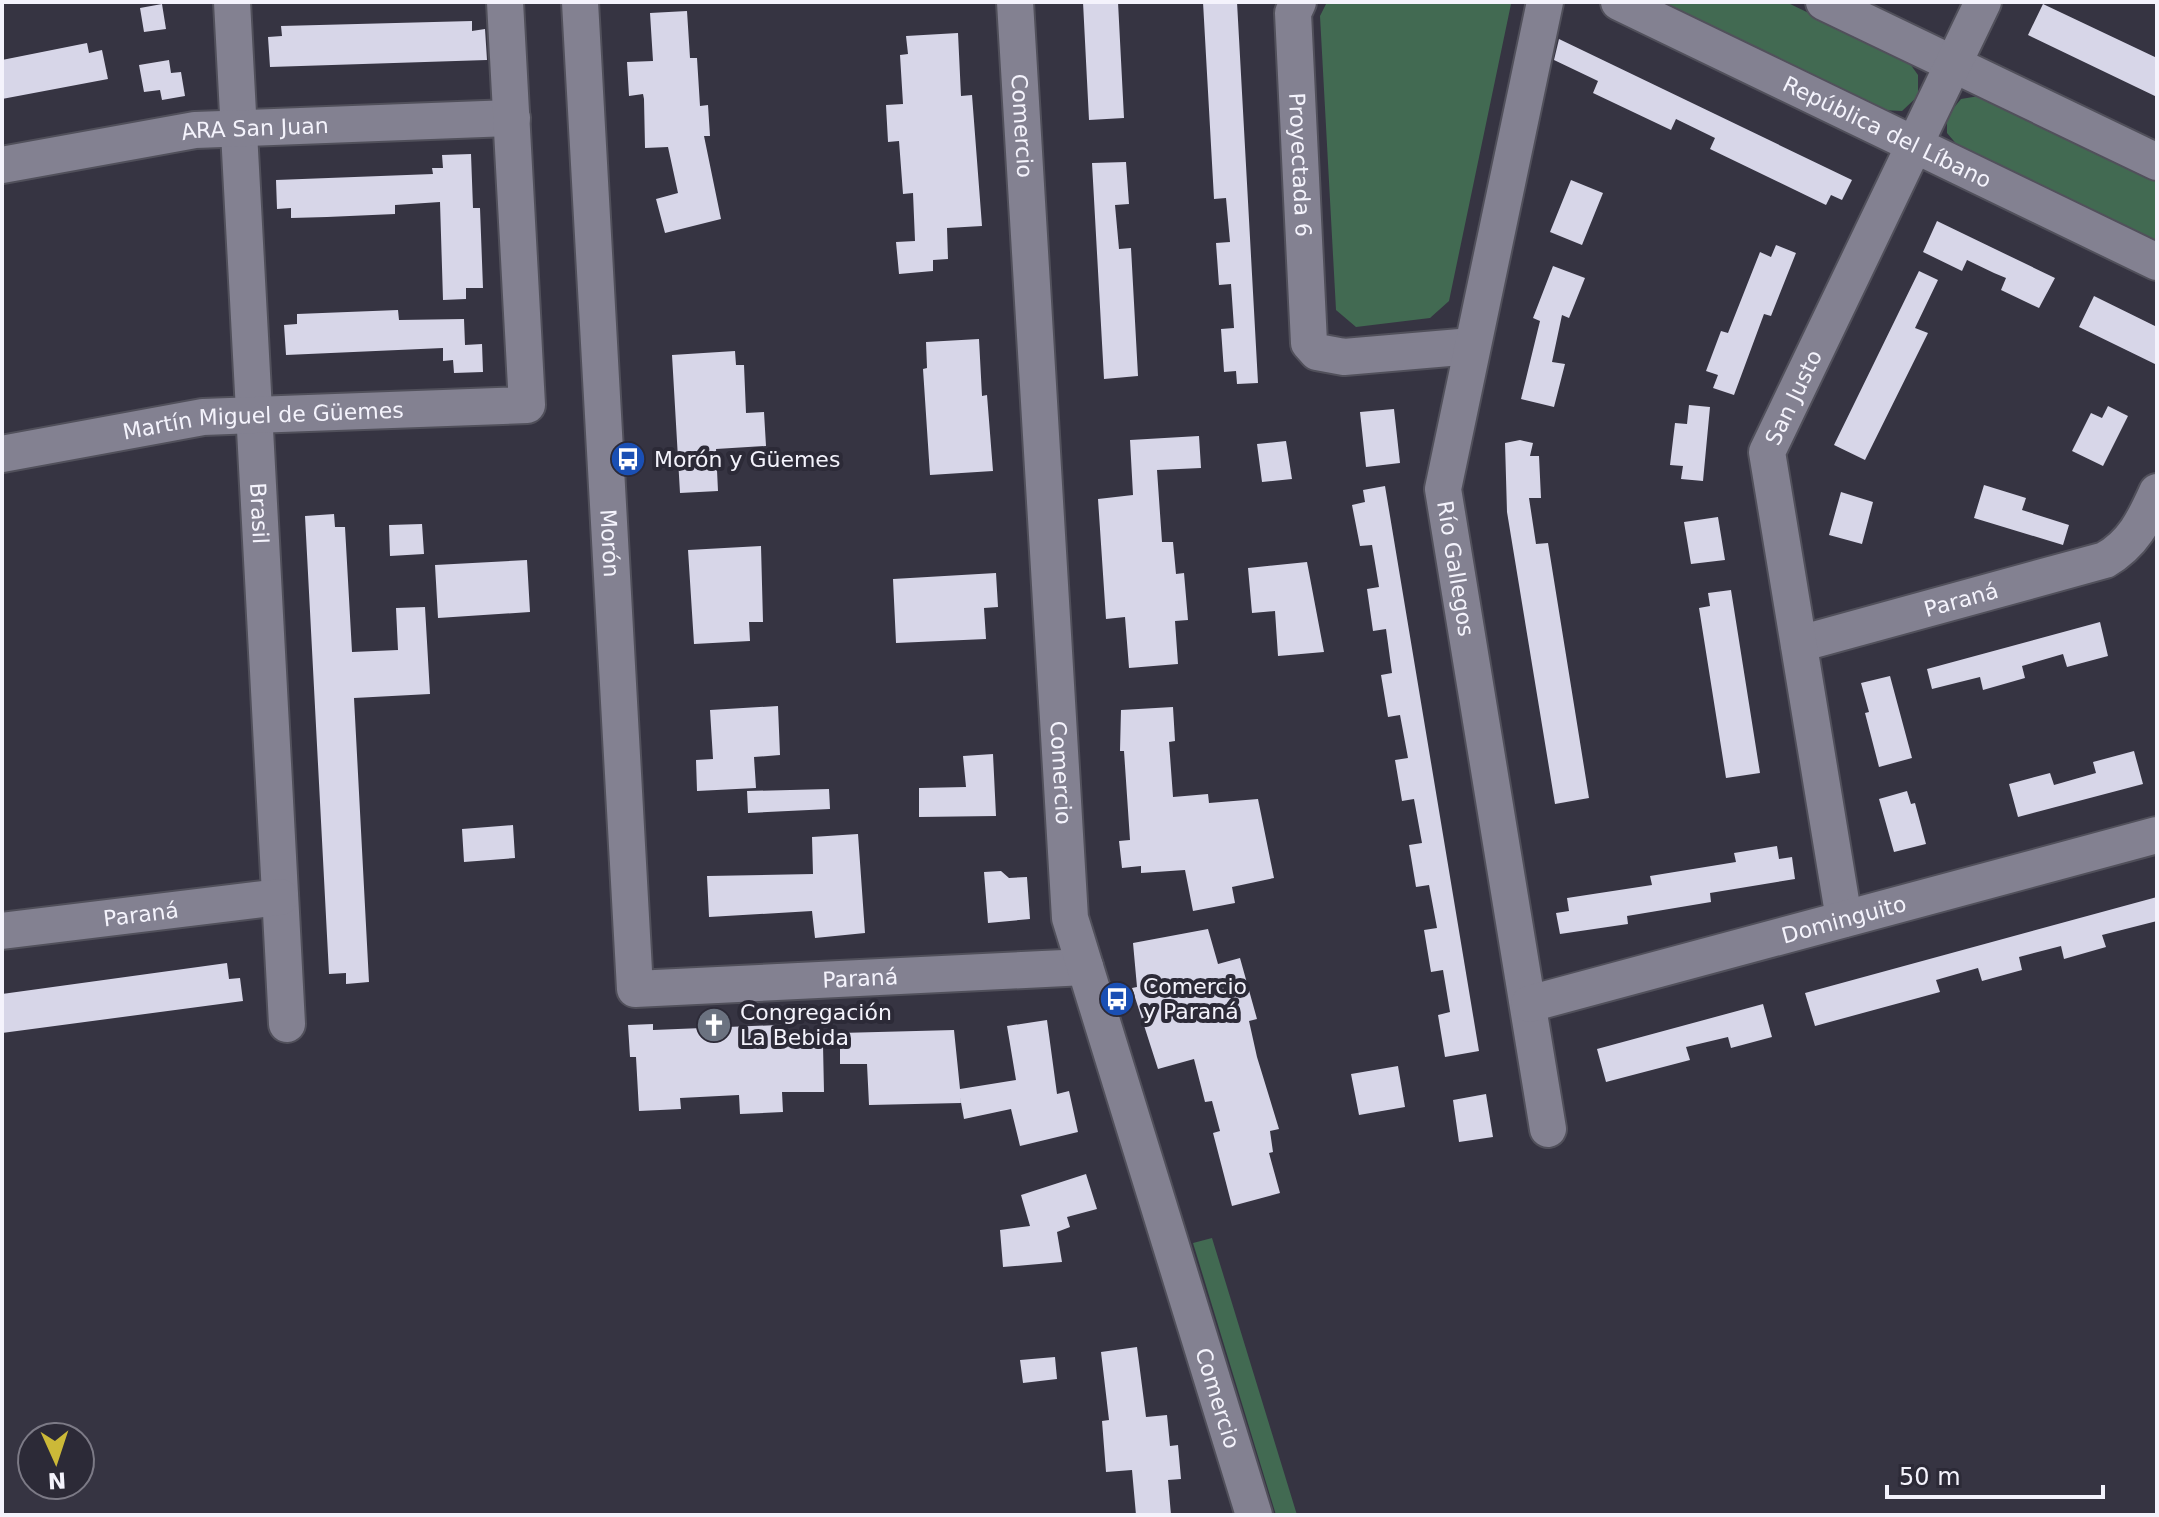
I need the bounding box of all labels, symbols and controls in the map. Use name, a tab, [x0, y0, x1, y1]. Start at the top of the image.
street label: República del Líbano	[1779, 71, 1995, 193]
street label: Comercio	[1006, 73, 1038, 179]
street label: Proyectada 6	[1284, 92, 1316, 237]
street label: ARA San Juan	[179, 113, 329, 145]
street label: San Justo	[1760, 346, 1827, 449]
street label: Martín Miguel de Güemes	[121, 398, 404, 445]
bus stop icon: Morón y Güemes	[609, 440, 647, 478]
place label: Morón y Güemes	[654, 447, 840, 472]
street label: Brasil	[245, 482, 273, 545]
street label: Río Gallegos	[1432, 499, 1479, 638]
street label: Morón	[595, 508, 624, 578]
street label: Paraná	[1921, 578, 2001, 622]
street label: Comercio	[1045, 720, 1076, 825]
street label: Dominguito	[1779, 891, 1909, 948]
street label: Paraná	[102, 897, 180, 932]
street label: Paraná	[822, 964, 899, 993]
place label: Comercio y Paraná	[1143, 974, 1247, 1024]
bus stop icon: Comercio y Paraná	[1098, 980, 1136, 1018]
place label: Congregación La Bebida	[740, 1000, 892, 1050]
church icon: Congregación La Bebida	[695, 1006, 733, 1044]
street label: Comercio	[1190, 1345, 1245, 1452]
north arrow	[16, 1421, 96, 1501]
scale bar	[1887, 1449, 2103, 1499]
text: 50 m	[1899, 1463, 1961, 1491]
text: N	[47, 1468, 67, 1493]

